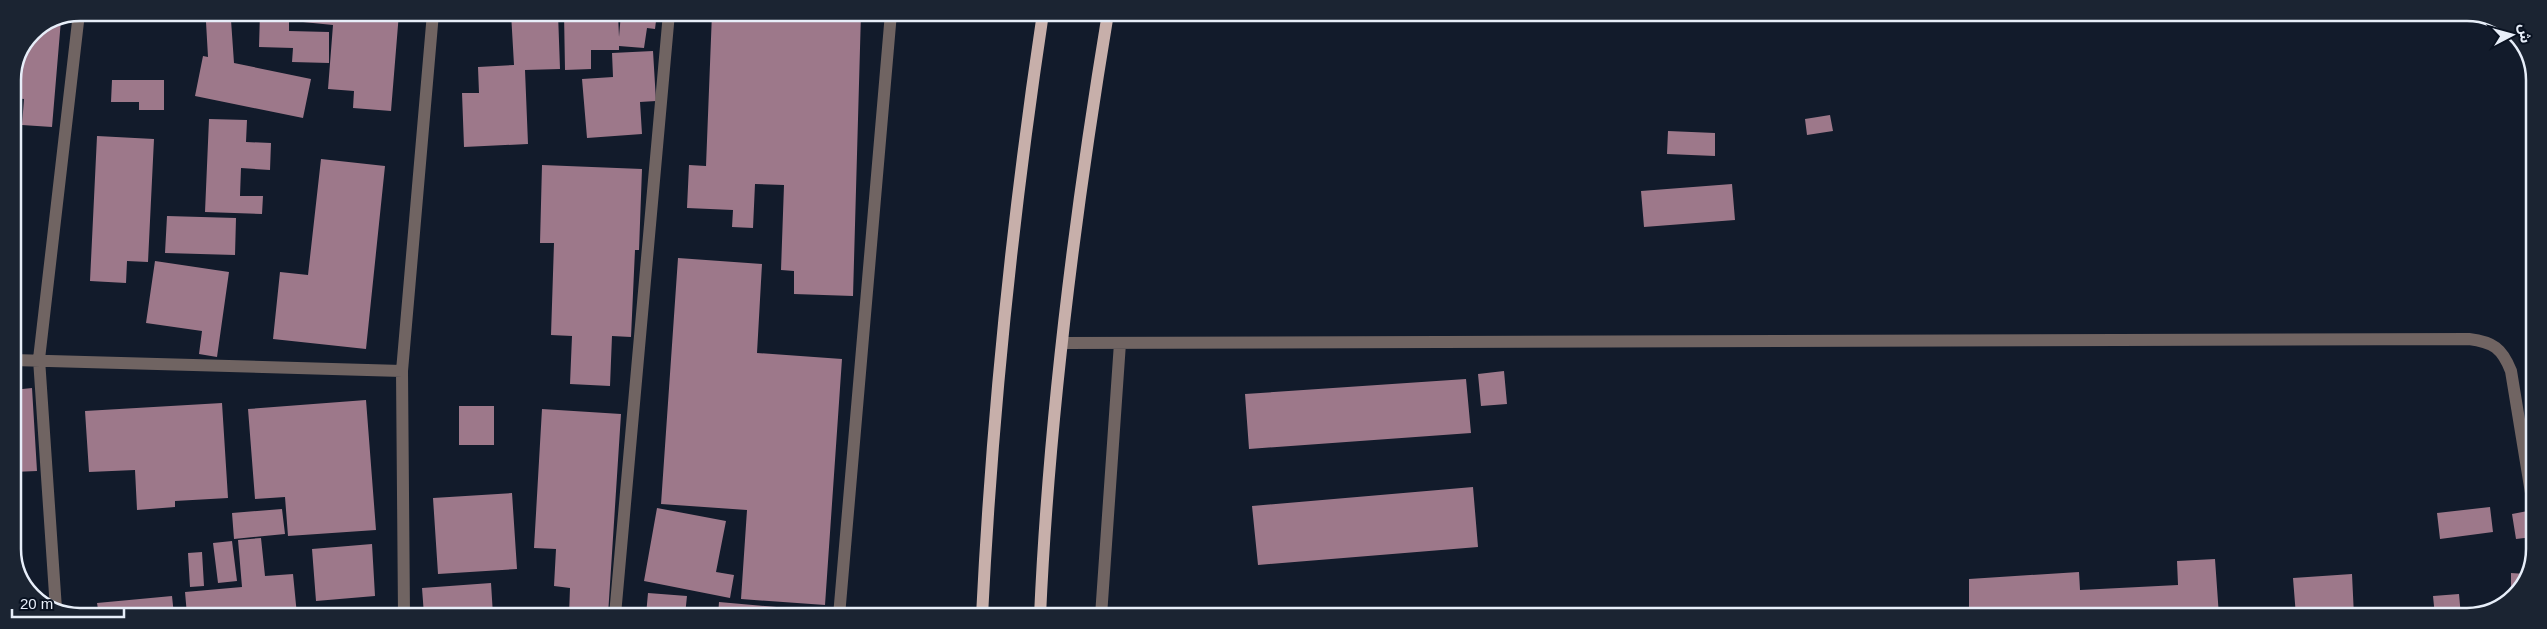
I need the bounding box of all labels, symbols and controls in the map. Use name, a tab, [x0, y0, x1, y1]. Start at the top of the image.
north arrow	[2487, 10, 2537, 60]
text: ش	[2516, 23, 2534, 44]
scale bar	[12, 586, 125, 618]
text: 20 m	[20, 595, 53, 612]

